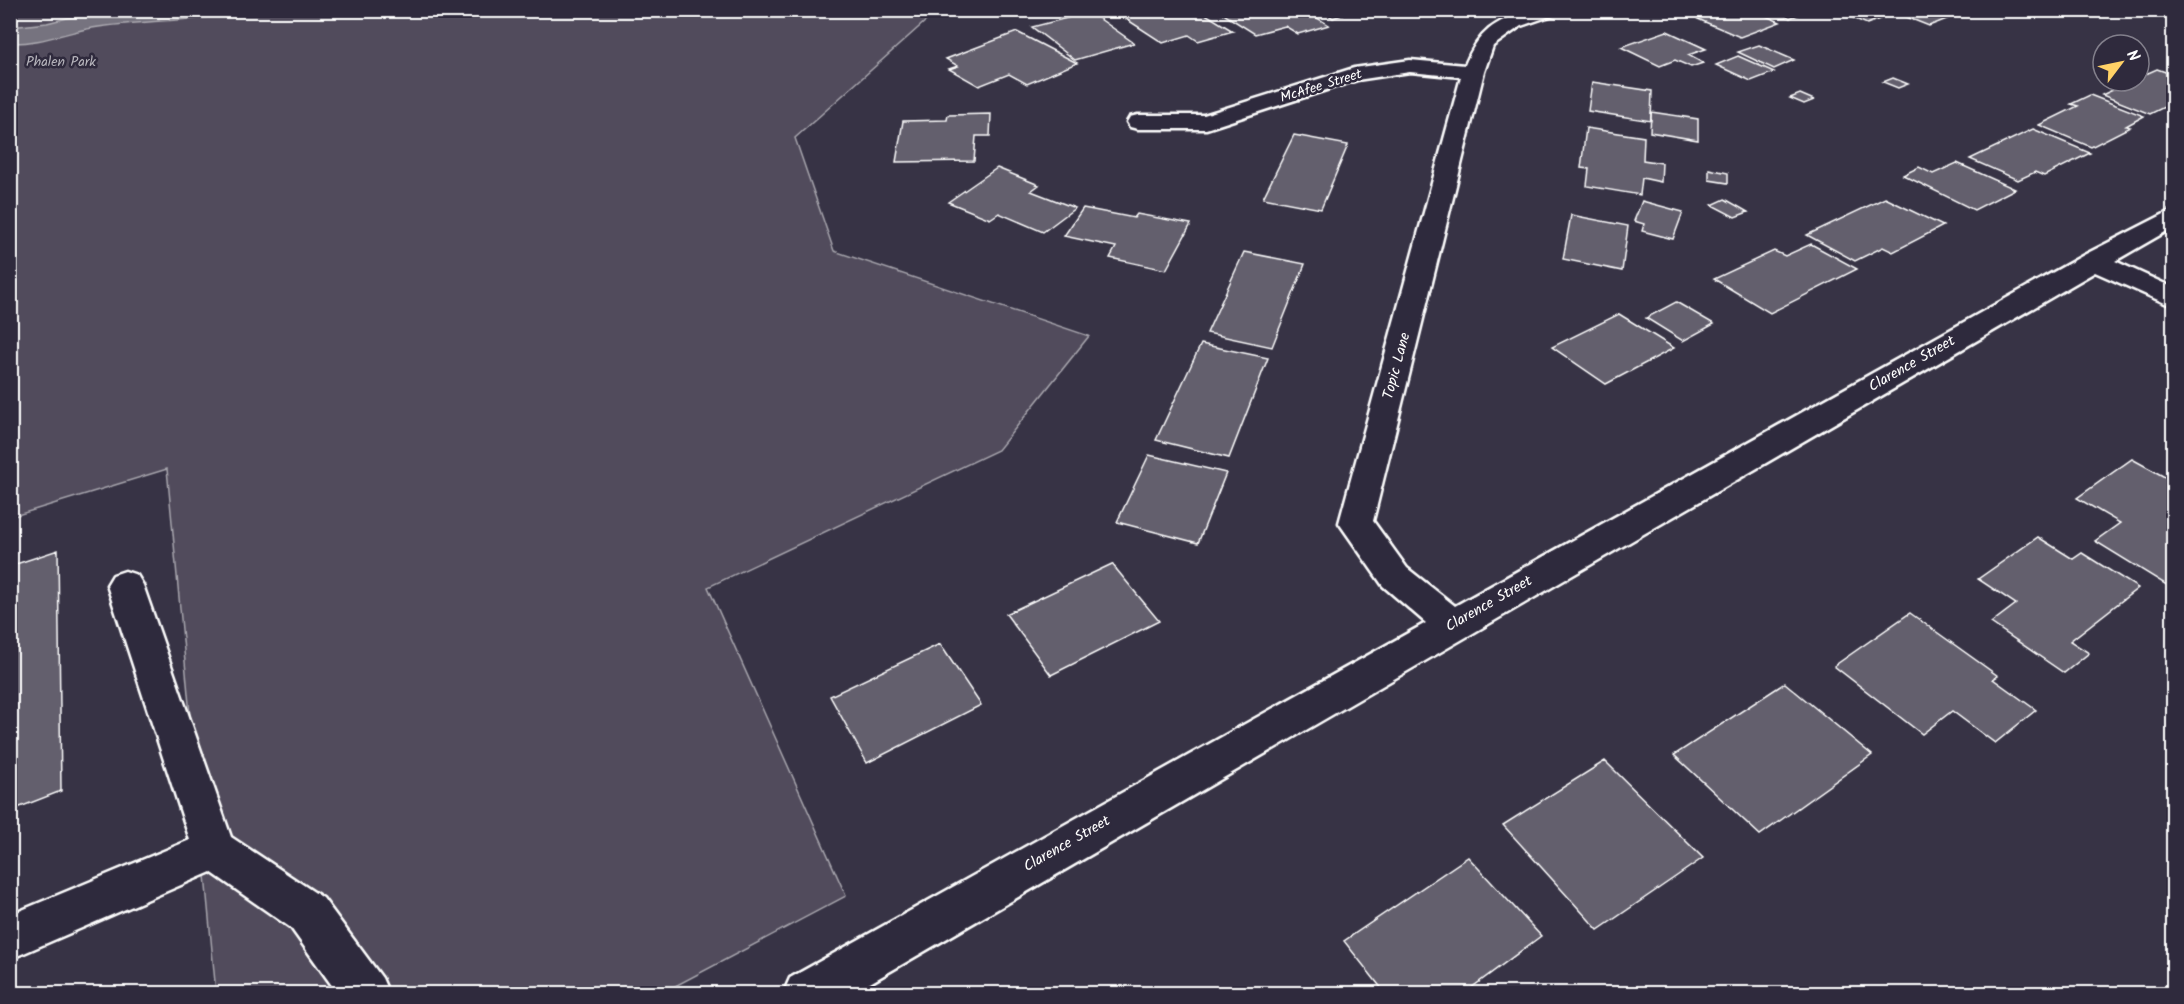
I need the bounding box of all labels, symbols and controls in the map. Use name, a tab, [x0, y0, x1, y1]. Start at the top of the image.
north arrow	[2091, 33, 2151, 93]
text: N	[2119, 45, 2146, 67]
park label: Phalen Park	[26, 51, 96, 73]
street label: McAfee Street	[1277, 63, 1365, 109]
street label: Clarence Street	[1864, 329, 1960, 399]
street label: Topic Lane	[1377, 330, 1417, 402]
street label: Clarence Street	[1441, 569, 1537, 639]
street label: Clarence Street	[1019, 809, 1115, 879]

